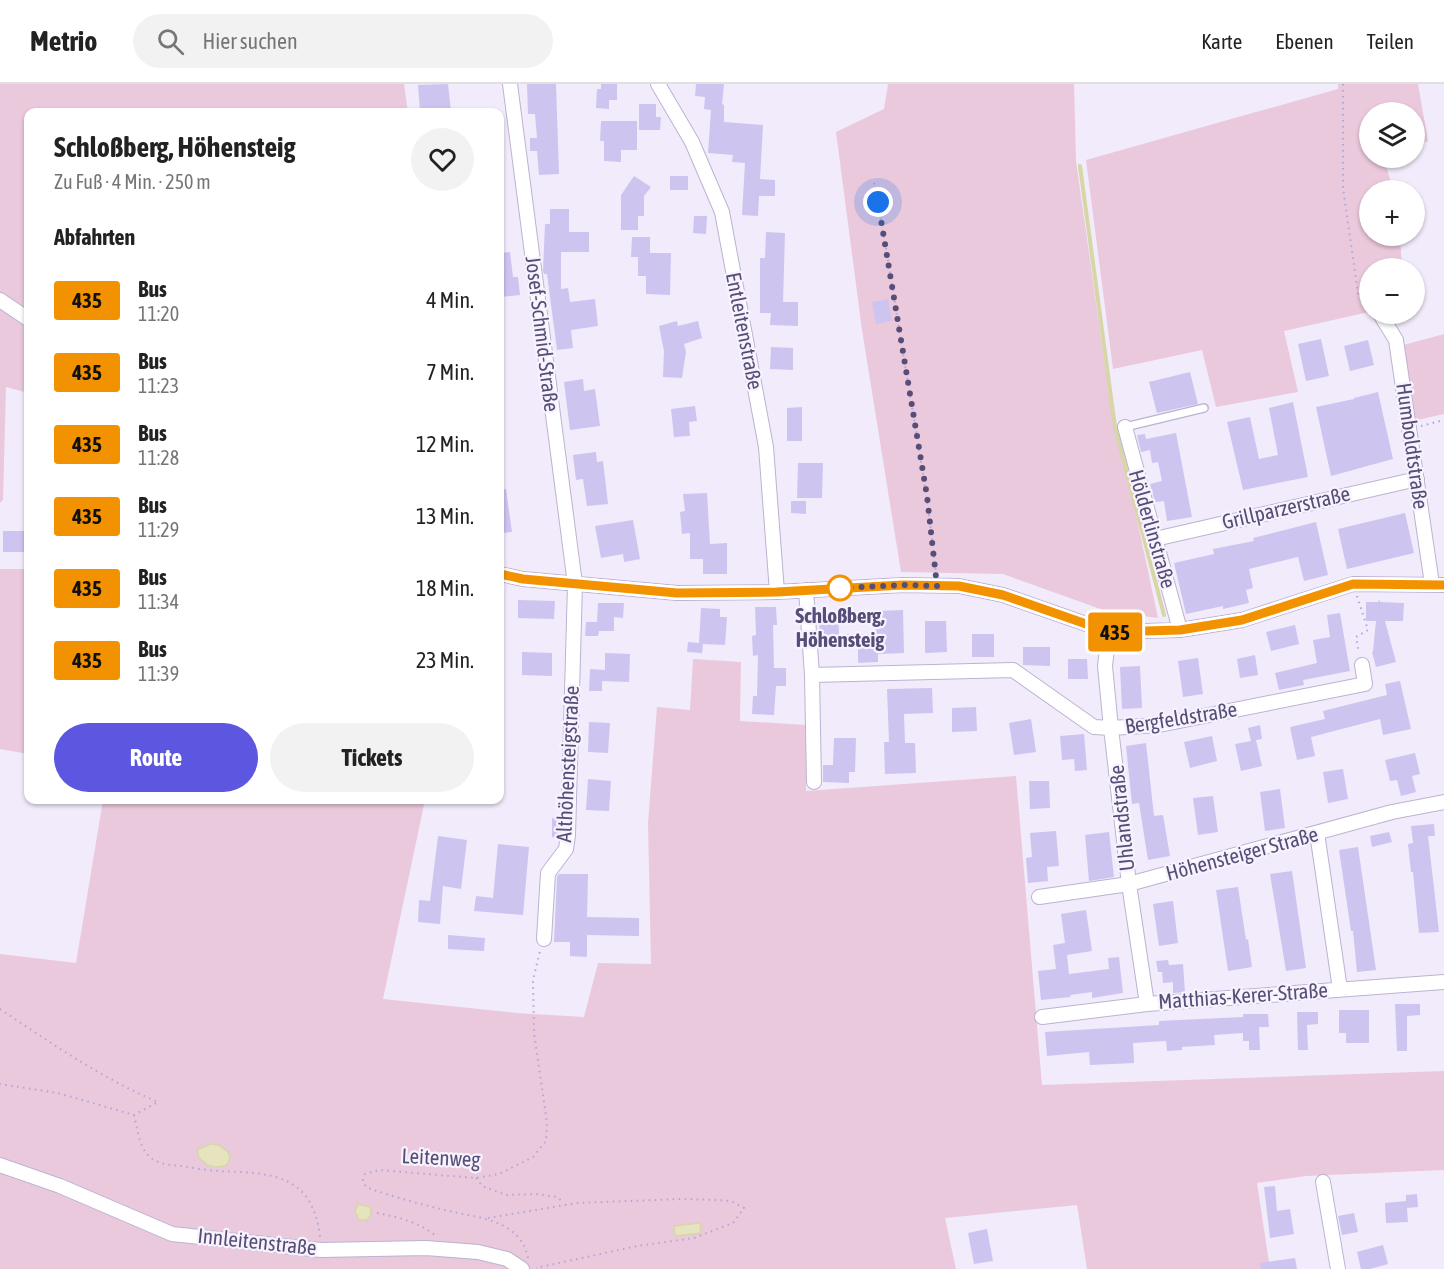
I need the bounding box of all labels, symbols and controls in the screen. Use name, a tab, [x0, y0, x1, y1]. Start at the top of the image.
search box	[133, 14, 553, 68]
text: Metrio	[30, 25, 97, 57]
icon: search	[154, 25, 187, 58]
text: Hier suchen	[202, 28, 298, 54]
text: Karte	[1201, 29, 1242, 53]
text: Ebenen	[1275, 29, 1334, 53]
text: Teilen	[1367, 29, 1414, 53]
map controls	[1359, 102, 1425, 324]
button: layers	[1359, 102, 1425, 168]
button: heart	[411, 128, 474, 191]
text: Schloßberg, Höhensteig	[54, 131, 296, 163]
text: Zu Fuß · 4 Min. · 250 m	[54, 170, 211, 193]
button: +	[1359, 180, 1425, 246]
your location	[863, 187, 893, 217]
text: Abfahrten	[54, 224, 135, 250]
street label: Josef-Schmid-Straße	[522, 255, 564, 413]
button: −	[1359, 258, 1425, 324]
street label: Entleitenstraße	[722, 270, 768, 391]
text: Bus	[138, 276, 167, 302]
text: 4 Min.	[426, 287, 474, 313]
text: 435	[72, 288, 102, 312]
text: 11:20	[138, 302, 179, 325]
text: Bus	[138, 348, 167, 374]
text: 7 Min.	[426, 359, 474, 385]
text: 435	[72, 360, 102, 384]
text: 11:23	[138, 374, 179, 397]
street label: Humboldtstraße	[1392, 381, 1434, 510]
text: Bus	[138, 420, 167, 446]
text: 12 Min.	[416, 431, 474, 457]
text: 435	[72, 432, 102, 456]
text: 11:28	[138, 446, 179, 469]
street label: Hölderlinstraße	[1125, 467, 1181, 591]
street label: Grillparzerstraße	[1219, 481, 1352, 533]
text: Bus	[138, 492, 167, 518]
text: 13 Min.	[416, 503, 474, 529]
text: 435	[72, 504, 102, 528]
text: 11:29	[138, 518, 179, 541]
text: Bus	[138, 564, 167, 590]
text: 18 Min.	[416, 575, 474, 601]
marker: Schloßberg, Höhensteig	[827, 575, 853, 601]
text: 435	[72, 576, 102, 600]
text: 11:34	[138, 590, 179, 613]
place label: Schloßberg, Höhensteig	[795, 603, 885, 651]
line badge: 435	[1080, 612, 1150, 652]
text: 435	[1100, 620, 1130, 644]
text: Bus	[138, 636, 167, 662]
text: 23 Min.	[416, 647, 474, 673]
text: 435	[72, 648, 102, 672]
text: 11:39	[138, 662, 179, 685]
street label: Althöhensteigstraße	[551, 685, 583, 843]
street label: Bergfeldstraße	[1123, 696, 1239, 738]
button: Route	[54, 723, 258, 792]
button: Tickets	[270, 723, 474, 792]
street label: Uhlandstraße	[1104, 764, 1139, 872]
street label: Höhensteiger Straße	[1163, 821, 1320, 885]
street label: Matthias-Kerer-Straße	[1157, 977, 1328, 1013]
street label: Leitenweg	[401, 1143, 481, 1171]
street label: Innleitenstraße	[196, 1223, 318, 1259]

